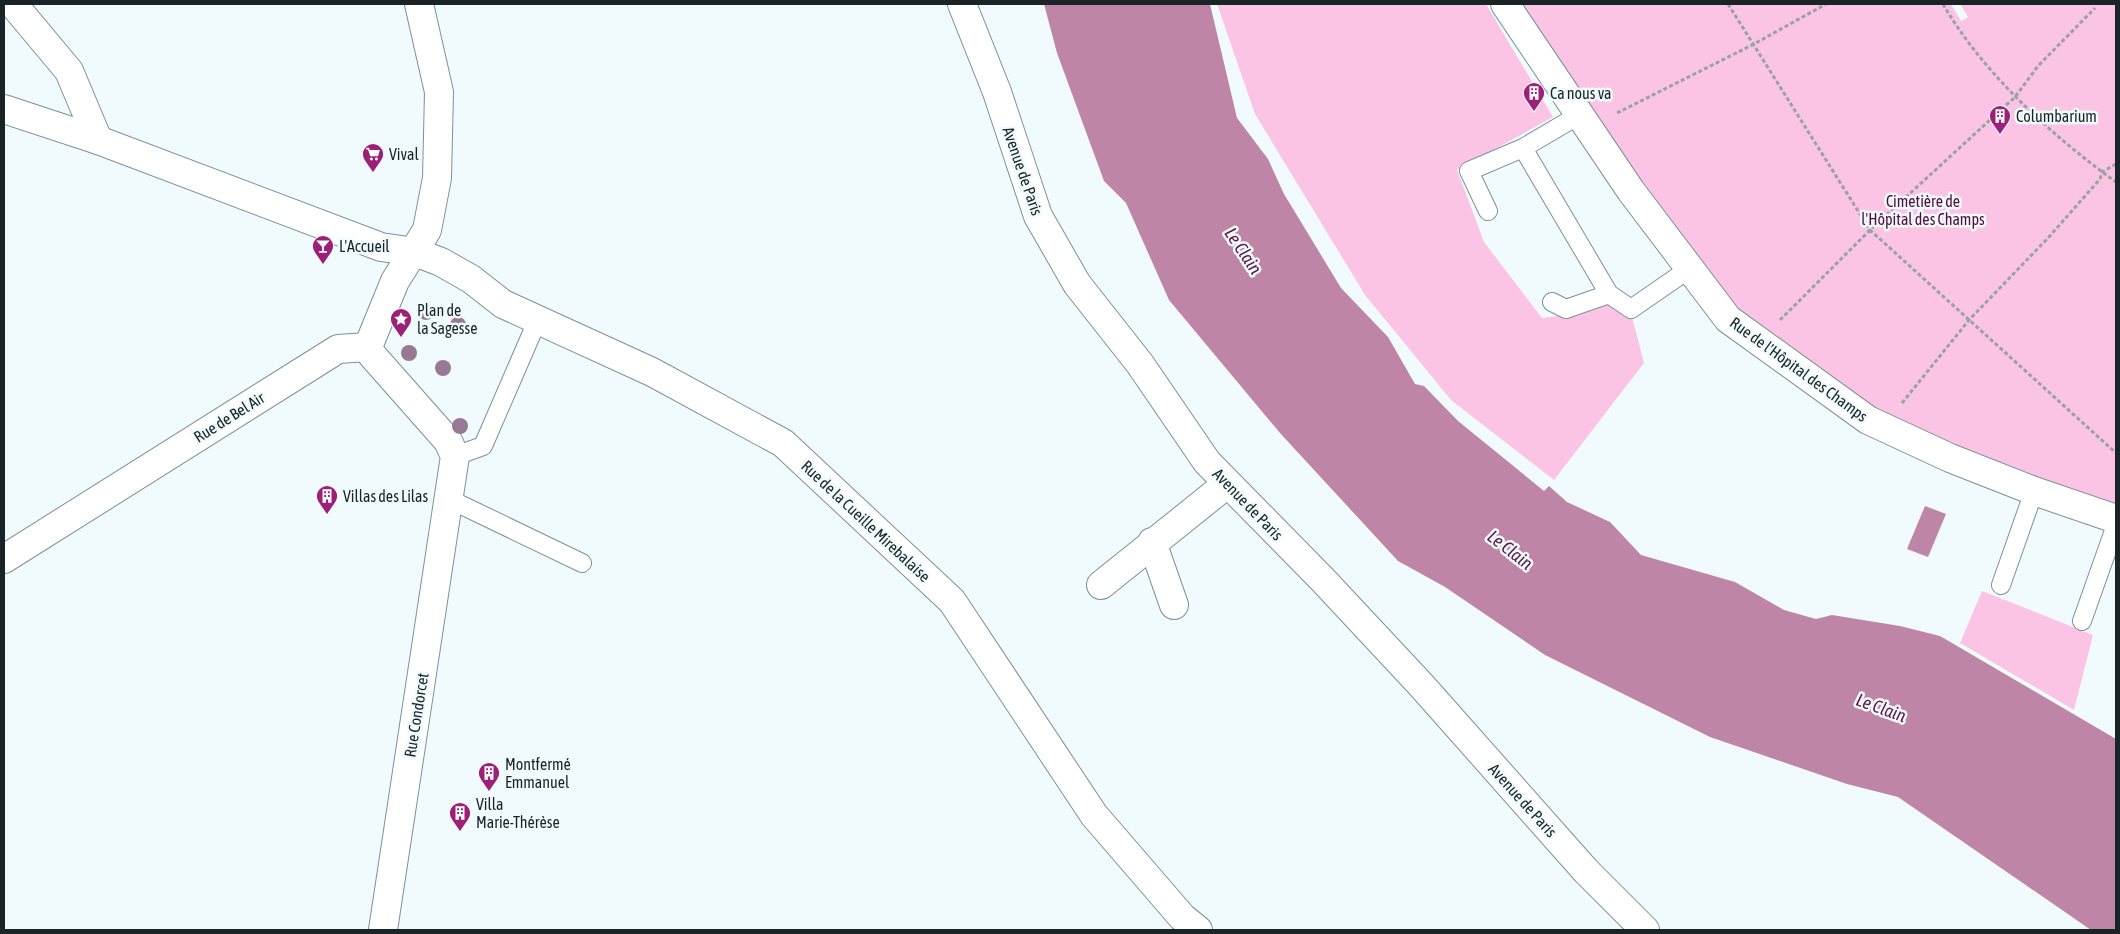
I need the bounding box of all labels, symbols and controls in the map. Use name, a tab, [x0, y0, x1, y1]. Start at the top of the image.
building icon: Ca nous va	[1522, 81, 1546, 112]
place label: Ca nous va	[1550, 84, 1612, 102]
building icon: Columbarium	[1988, 104, 2012, 135]
place label: Columbarium	[2016, 107, 2097, 125]
street label: Avenue de Paris	[999, 124, 1047, 218]
supermarket icon: Vival	[361, 142, 385, 173]
place label: Vival	[389, 145, 419, 163]
park label: Cimetière de l'Hôpital des Champs	[1861, 192, 1985, 229]
water label: Le Clain	[1220, 224, 1267, 278]
bar icon: L'Accueil	[311, 234, 335, 265]
place label: L'Accueil	[339, 237, 390, 255]
place label: Plan de la Sagesse	[417, 301, 477, 338]
place icon: Plan de la Sagesse	[389, 307, 413, 338]
street label: Rue de l'Hôpital des Champs	[1726, 313, 1872, 426]
street label: Rue de Bel Air	[190, 388, 268, 446]
street label: Rue de la Cueille Mirebalaise	[798, 457, 934, 585]
street label: Avenue de Paris	[1209, 464, 1287, 544]
building icon: Villas des Lilas	[315, 484, 339, 515]
place label: Villas des Lilas	[343, 487, 429, 505]
water label: Le Clain	[1484, 525, 1537, 574]
street label: Rue Condorcet	[400, 671, 432, 759]
water label: Le Clain	[1853, 689, 1909, 726]
place label: Montfermé Emmanuel	[505, 755, 571, 791]
street label: Avenue de Paris	[1485, 760, 1561, 841]
building icon: Montfermé Emmanuel	[477, 761, 501, 792]
place label: Villa Marie-Thérèse	[476, 795, 560, 831]
building icon: Villa Marie-Thérèse	[448, 801, 472, 832]

